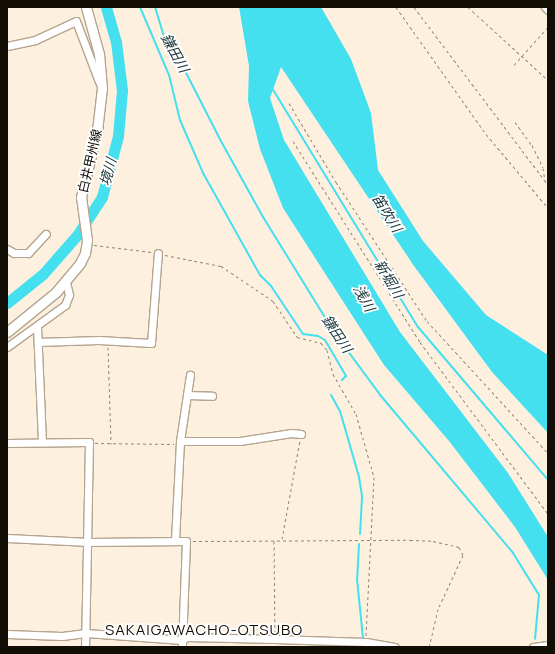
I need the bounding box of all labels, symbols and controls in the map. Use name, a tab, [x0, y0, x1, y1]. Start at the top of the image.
water label: 鎌田川	[157, 31, 193, 75]
street label: 白井甲州線	[75, 128, 105, 194]
water label: 境川	[96, 156, 120, 188]
water label: 笛吹川	[369, 191, 405, 235]
water label: 新堀川	[371, 257, 407, 301]
water label: 浅川	[350, 282, 378, 314]
water label: 鎌田川	[318, 312, 356, 356]
district label: SAKAIGAWACHO-OTSUBO	[105, 621, 303, 639]

